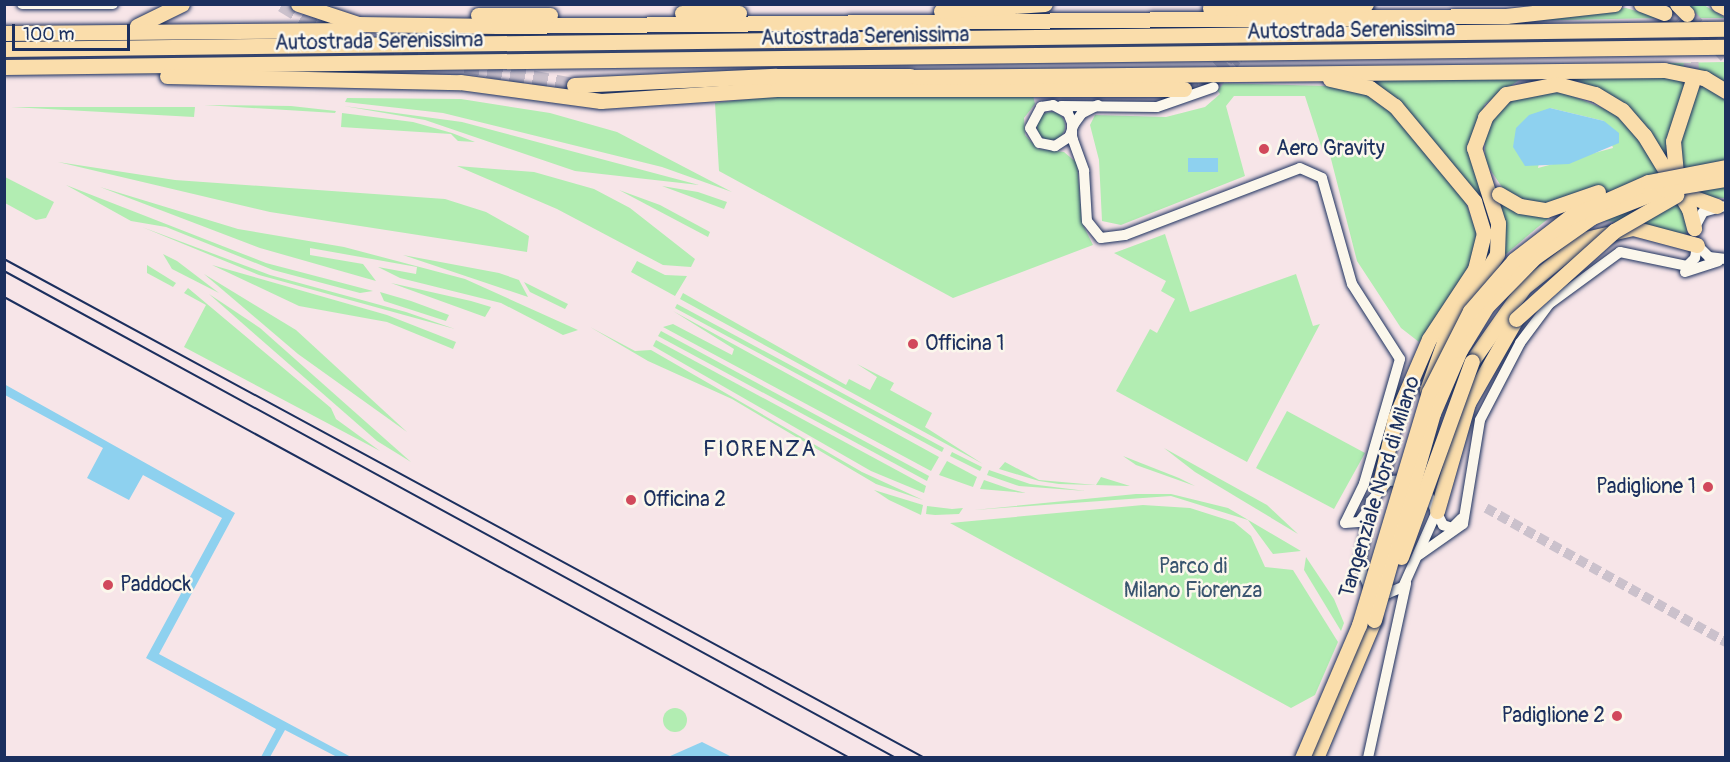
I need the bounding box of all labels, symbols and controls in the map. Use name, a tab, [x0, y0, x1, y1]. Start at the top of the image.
scale bar	[15, 12, 134, 50]
street label: Autostrada Serenissima	[1247, 17, 1455, 45]
text: 100 m	[23, 23, 75, 46]
street label: Autostrada Serenissima	[761, 23, 969, 51]
street label: Autostrada Serenissima	[275, 28, 483, 56]
place label: Aero Gravity	[1276, 136, 1385, 162]
marker: Aero Gravity	[1257, 142, 1271, 156]
place label: Officina 1	[925, 331, 1004, 357]
marker: Officina 1	[906, 337, 920, 351]
street label: Tangenziale Nord di Milano	[1334, 373, 1426, 601]
district label: FIORENZA	[703, 437, 817, 463]
place label: Padiglione 1	[1596, 474, 1696, 500]
marker: Padiglione 1	[1701, 480, 1715, 494]
place label: Officina 2	[643, 487, 726, 513]
marker: Officina 2	[624, 493, 638, 507]
park label: Parco di Milano Fiorenza	[1124, 554, 1262, 604]
place label: Paddock	[120, 572, 191, 598]
marker: Paddock	[101, 578, 115, 592]
place label: Padiglione 2	[1502, 703, 1605, 729]
marker: Padiglione 2	[1610, 709, 1624, 723]

